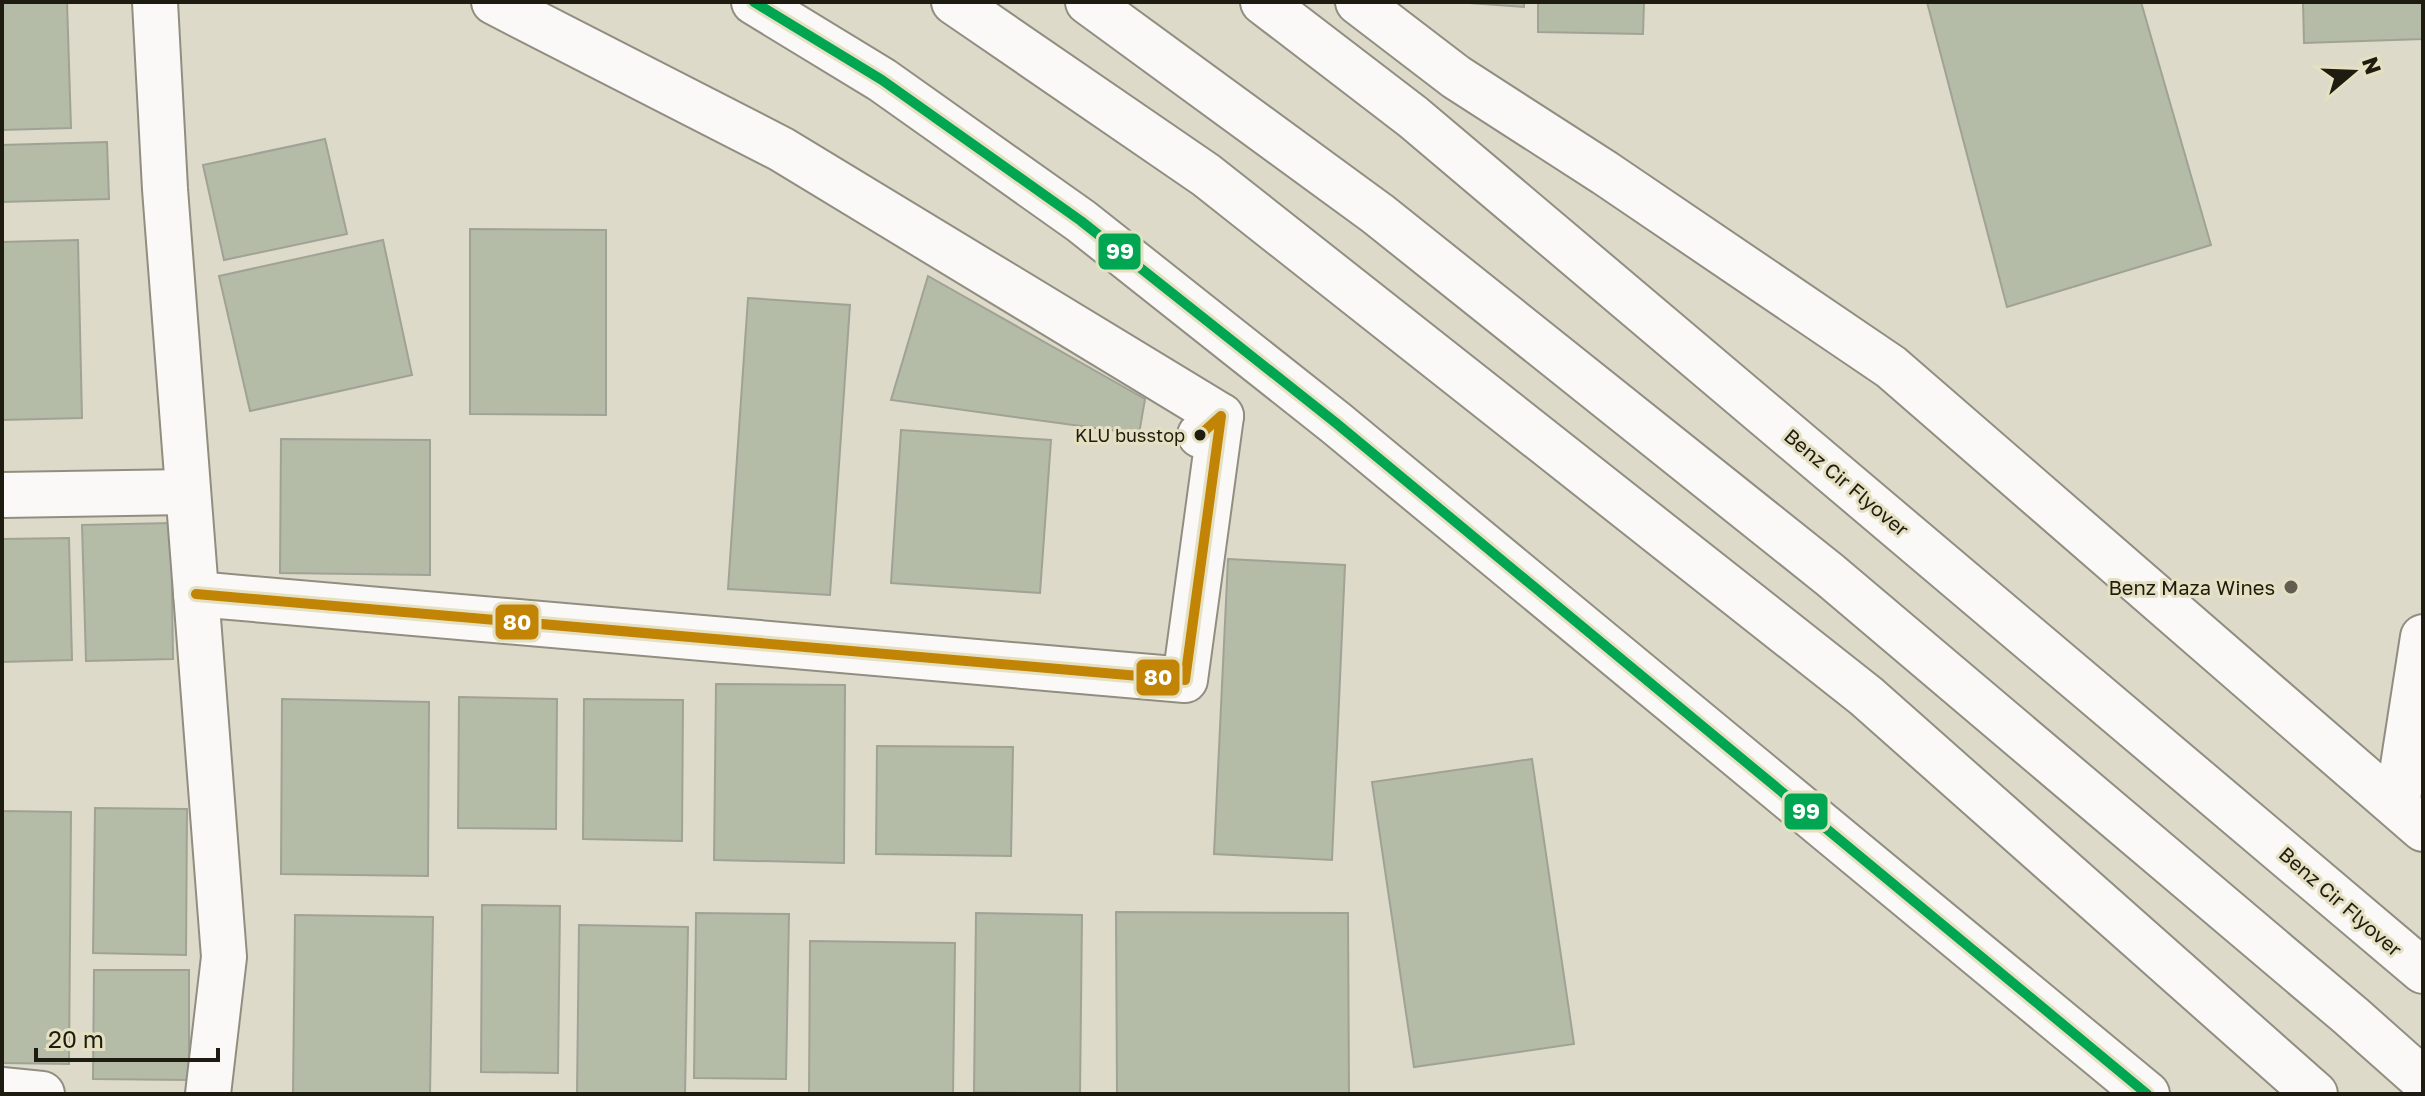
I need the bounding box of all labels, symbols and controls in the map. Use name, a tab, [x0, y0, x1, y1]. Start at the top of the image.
north arrow	[2313, 32, 2393, 112]
text: N	[2357, 53, 2388, 78]
line badge: 99	[1097, 232, 1142, 271]
text: 99	[1106, 237, 1134, 264]
street label: Benz Cir Flyover	[1780, 423, 1914, 541]
place label: KLU busstop	[1075, 424, 1185, 446]
marker: KLU busstop	[1192, 427, 1208, 443]
place label: Benz Maza Wines	[2108, 575, 2275, 599]
marker: Benz Maza Wines	[2282, 578, 2300, 596]
line badge: 80	[494, 603, 540, 641]
text: 80	[503, 608, 531, 635]
line badge: 80	[1135, 658, 1181, 697]
text: 80	[1144, 663, 1172, 690]
line badge: 99	[1783, 792, 1829, 831]
text: 99	[1792, 797, 1820, 824]
street label: Benz Cir Flyover	[2275, 841, 2407, 961]
scale bar	[36, 1012, 218, 1062]
text: 20 m	[48, 1024, 104, 1053]

